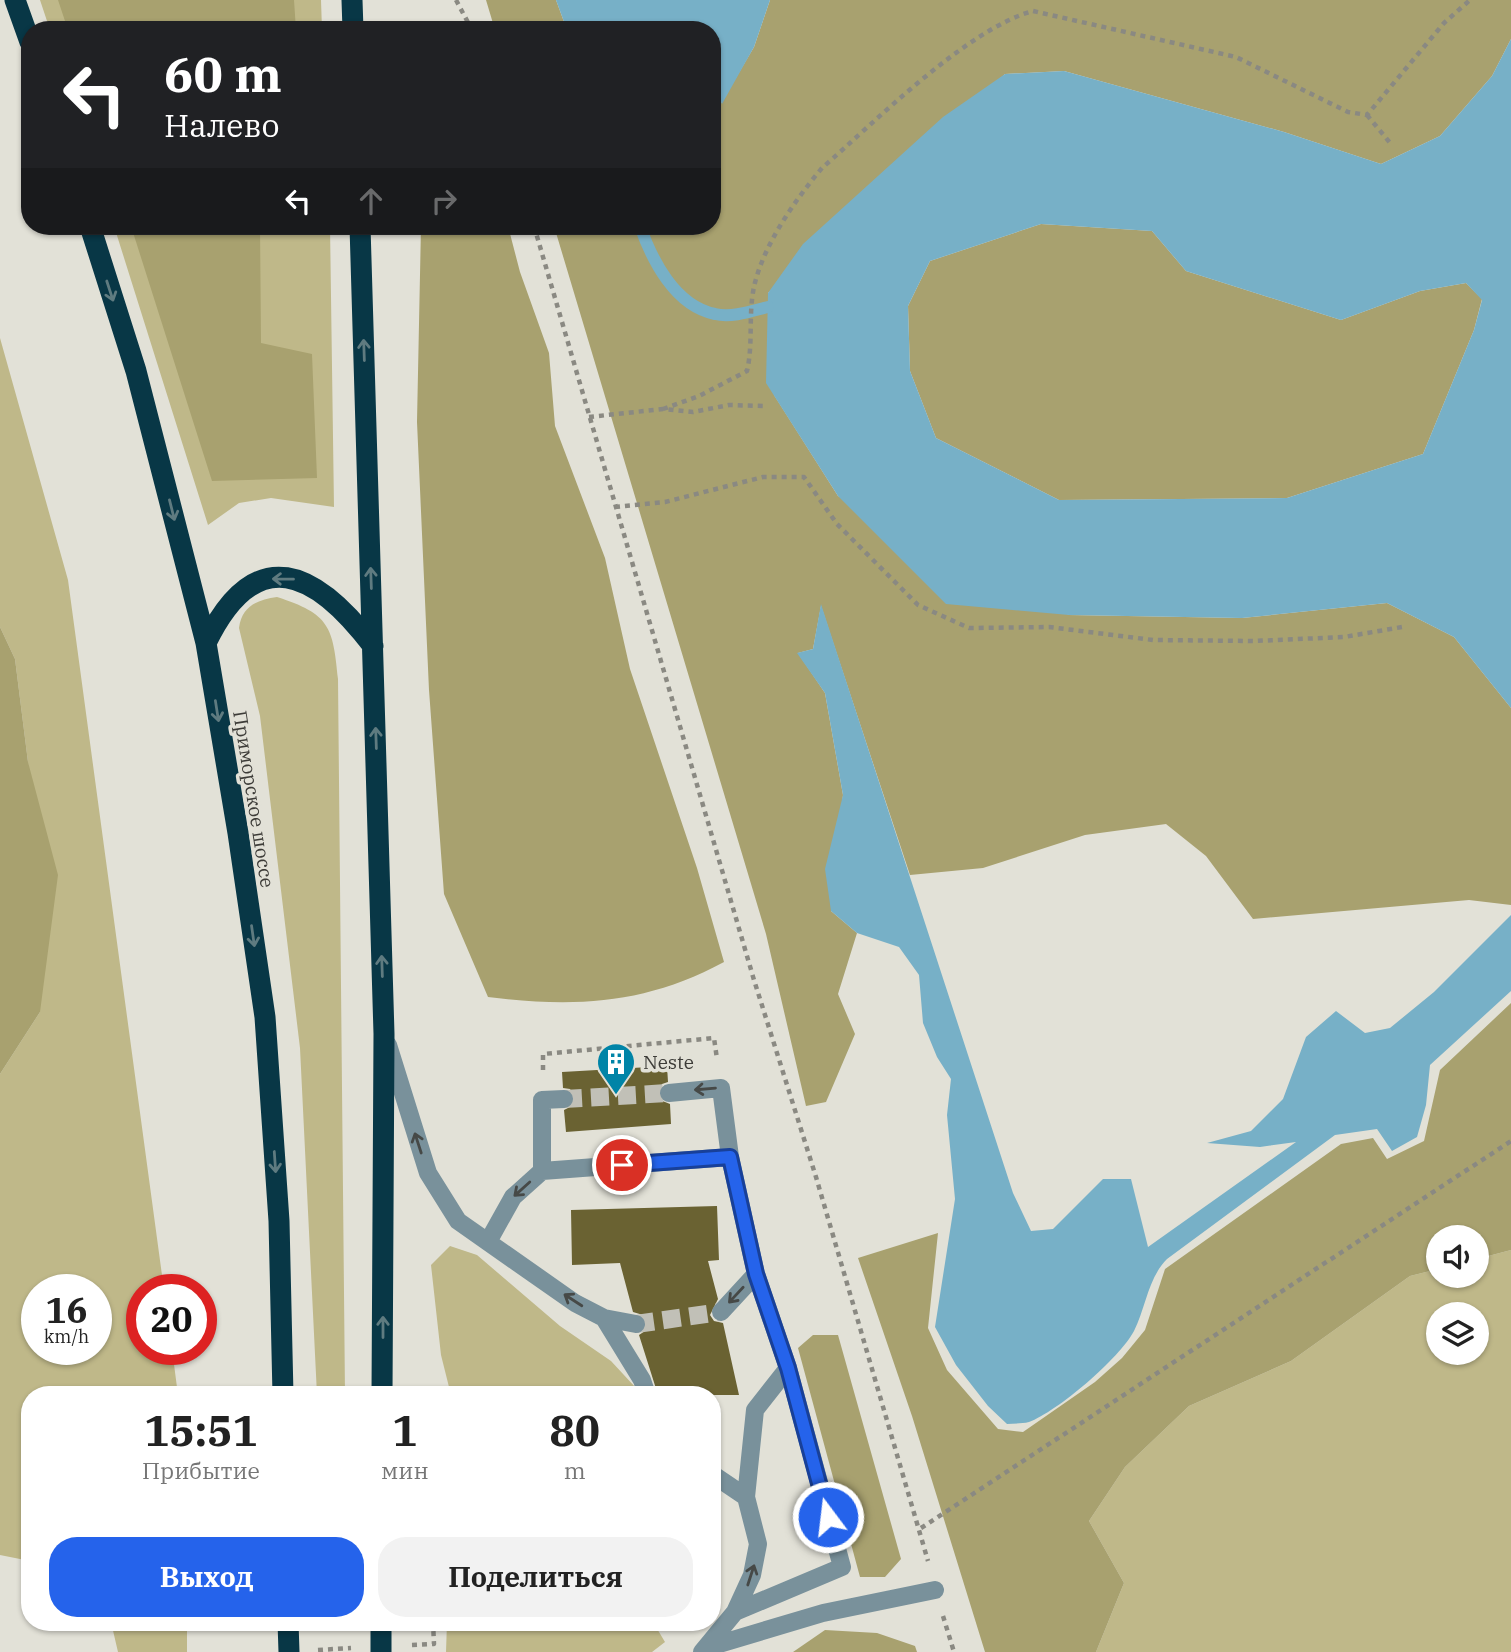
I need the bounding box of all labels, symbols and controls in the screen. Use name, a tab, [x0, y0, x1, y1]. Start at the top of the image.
text: 60 m	[164, 42, 282, 105]
icon: left	[49, 49, 140, 140]
text: Налево	[164, 104, 280, 146]
icon: left	[279, 182, 317, 220]
icon: ahead	[352, 182, 390, 220]
icon: right	[425, 182, 463, 220]
one-way arrow	[105, 279, 118, 301]
one-way arrow	[357, 339, 370, 362]
one-way arrow	[166, 498, 179, 521]
one-way arrow	[364, 566, 377, 589]
one-way arrow	[272, 572, 295, 586]
one-way arrow	[211, 699, 224, 722]
street label: Приморское шоссе	[228, 709, 280, 889]
one-way arrow	[369, 727, 382, 750]
one-way arrow	[247, 924, 260, 946]
one-way arrow	[376, 955, 389, 978]
building icon: Neste	[595, 1041, 637, 1096]
place label: Neste	[643, 1050, 694, 1074]
one-way arrow	[695, 1083, 717, 1096]
one-way arrow	[411, 1133, 424, 1155]
pin	[592, 1135, 652, 1195]
icon: arrive	[603, 1146, 641, 1184]
one-way arrow	[269, 1150, 282, 1173]
one-way arrow	[513, 1181, 531, 1197]
map controls	[1426, 1225, 1489, 1365]
button: sound	[1426, 1225, 1489, 1288]
speed limit sign: 20	[126, 1274, 217, 1365]
one-way arrow	[728, 1286, 745, 1303]
text: 16	[45, 1287, 88, 1333]
one-way arrow	[564, 1293, 583, 1308]
button: layers	[1426, 1302, 1489, 1365]
one-way arrow	[376, 1315, 390, 1338]
text: km/h	[44, 1325, 89, 1348]
text: 15:51	[144, 1403, 258, 1458]
text: 1	[392, 1403, 417, 1458]
text: 80	[550, 1403, 600, 1458]
text: Прибытие	[142, 1455, 260, 1485]
text: мин	[381, 1455, 429, 1485]
text: m	[564, 1455, 586, 1485]
position arrow	[791, 1480, 865, 1554]
button: Выход	[49, 1537, 364, 1617]
button: Поделиться	[378, 1537, 693, 1617]
one-way arrow	[745, 1564, 758, 1586]

